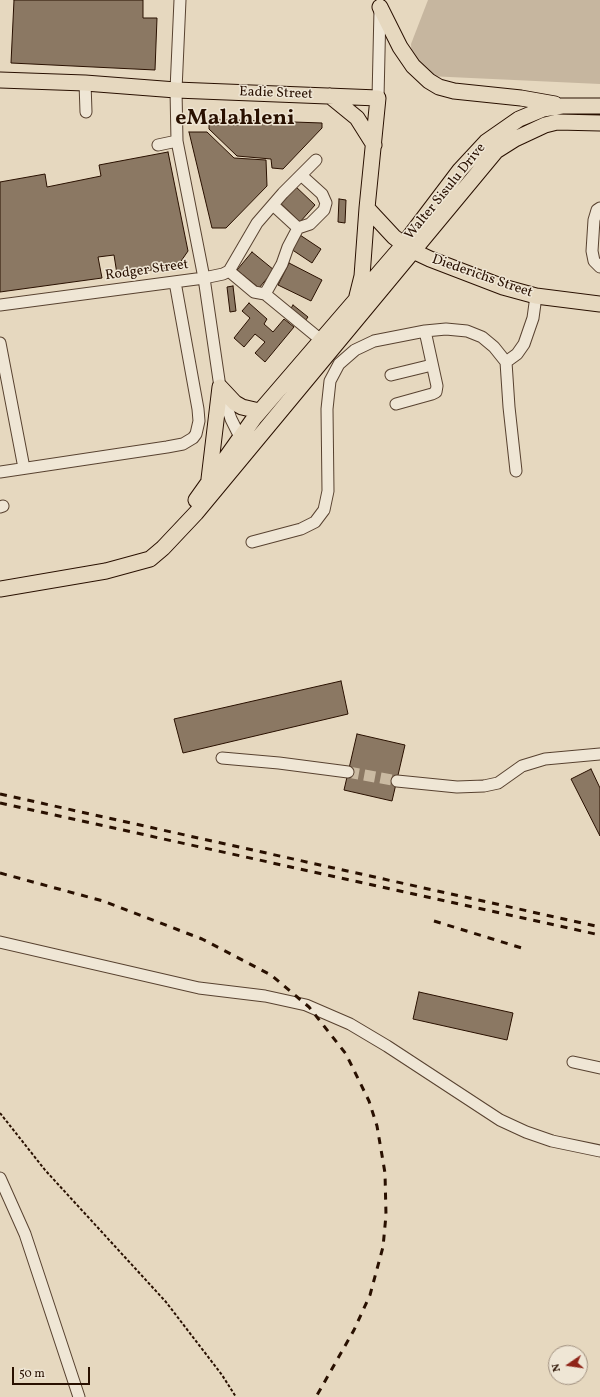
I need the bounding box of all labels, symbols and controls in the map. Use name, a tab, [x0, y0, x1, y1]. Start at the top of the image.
street label: Eadie Street	[239, 84, 313, 104]
district label: eMalahleni	[175, 107, 295, 133]
street label: Walter Sisulu Drive	[402, 140, 490, 244]
street label: Diederichs Street	[429, 252, 535, 302]
street label: Rodger Street	[104, 257, 190, 285]
north arrow	[548, 1345, 588, 1385]
scale bar	[14, 1359, 92, 1385]
text: N	[549, 1362, 565, 1373]
text: 50 m	[19, 1366, 45, 1382]

